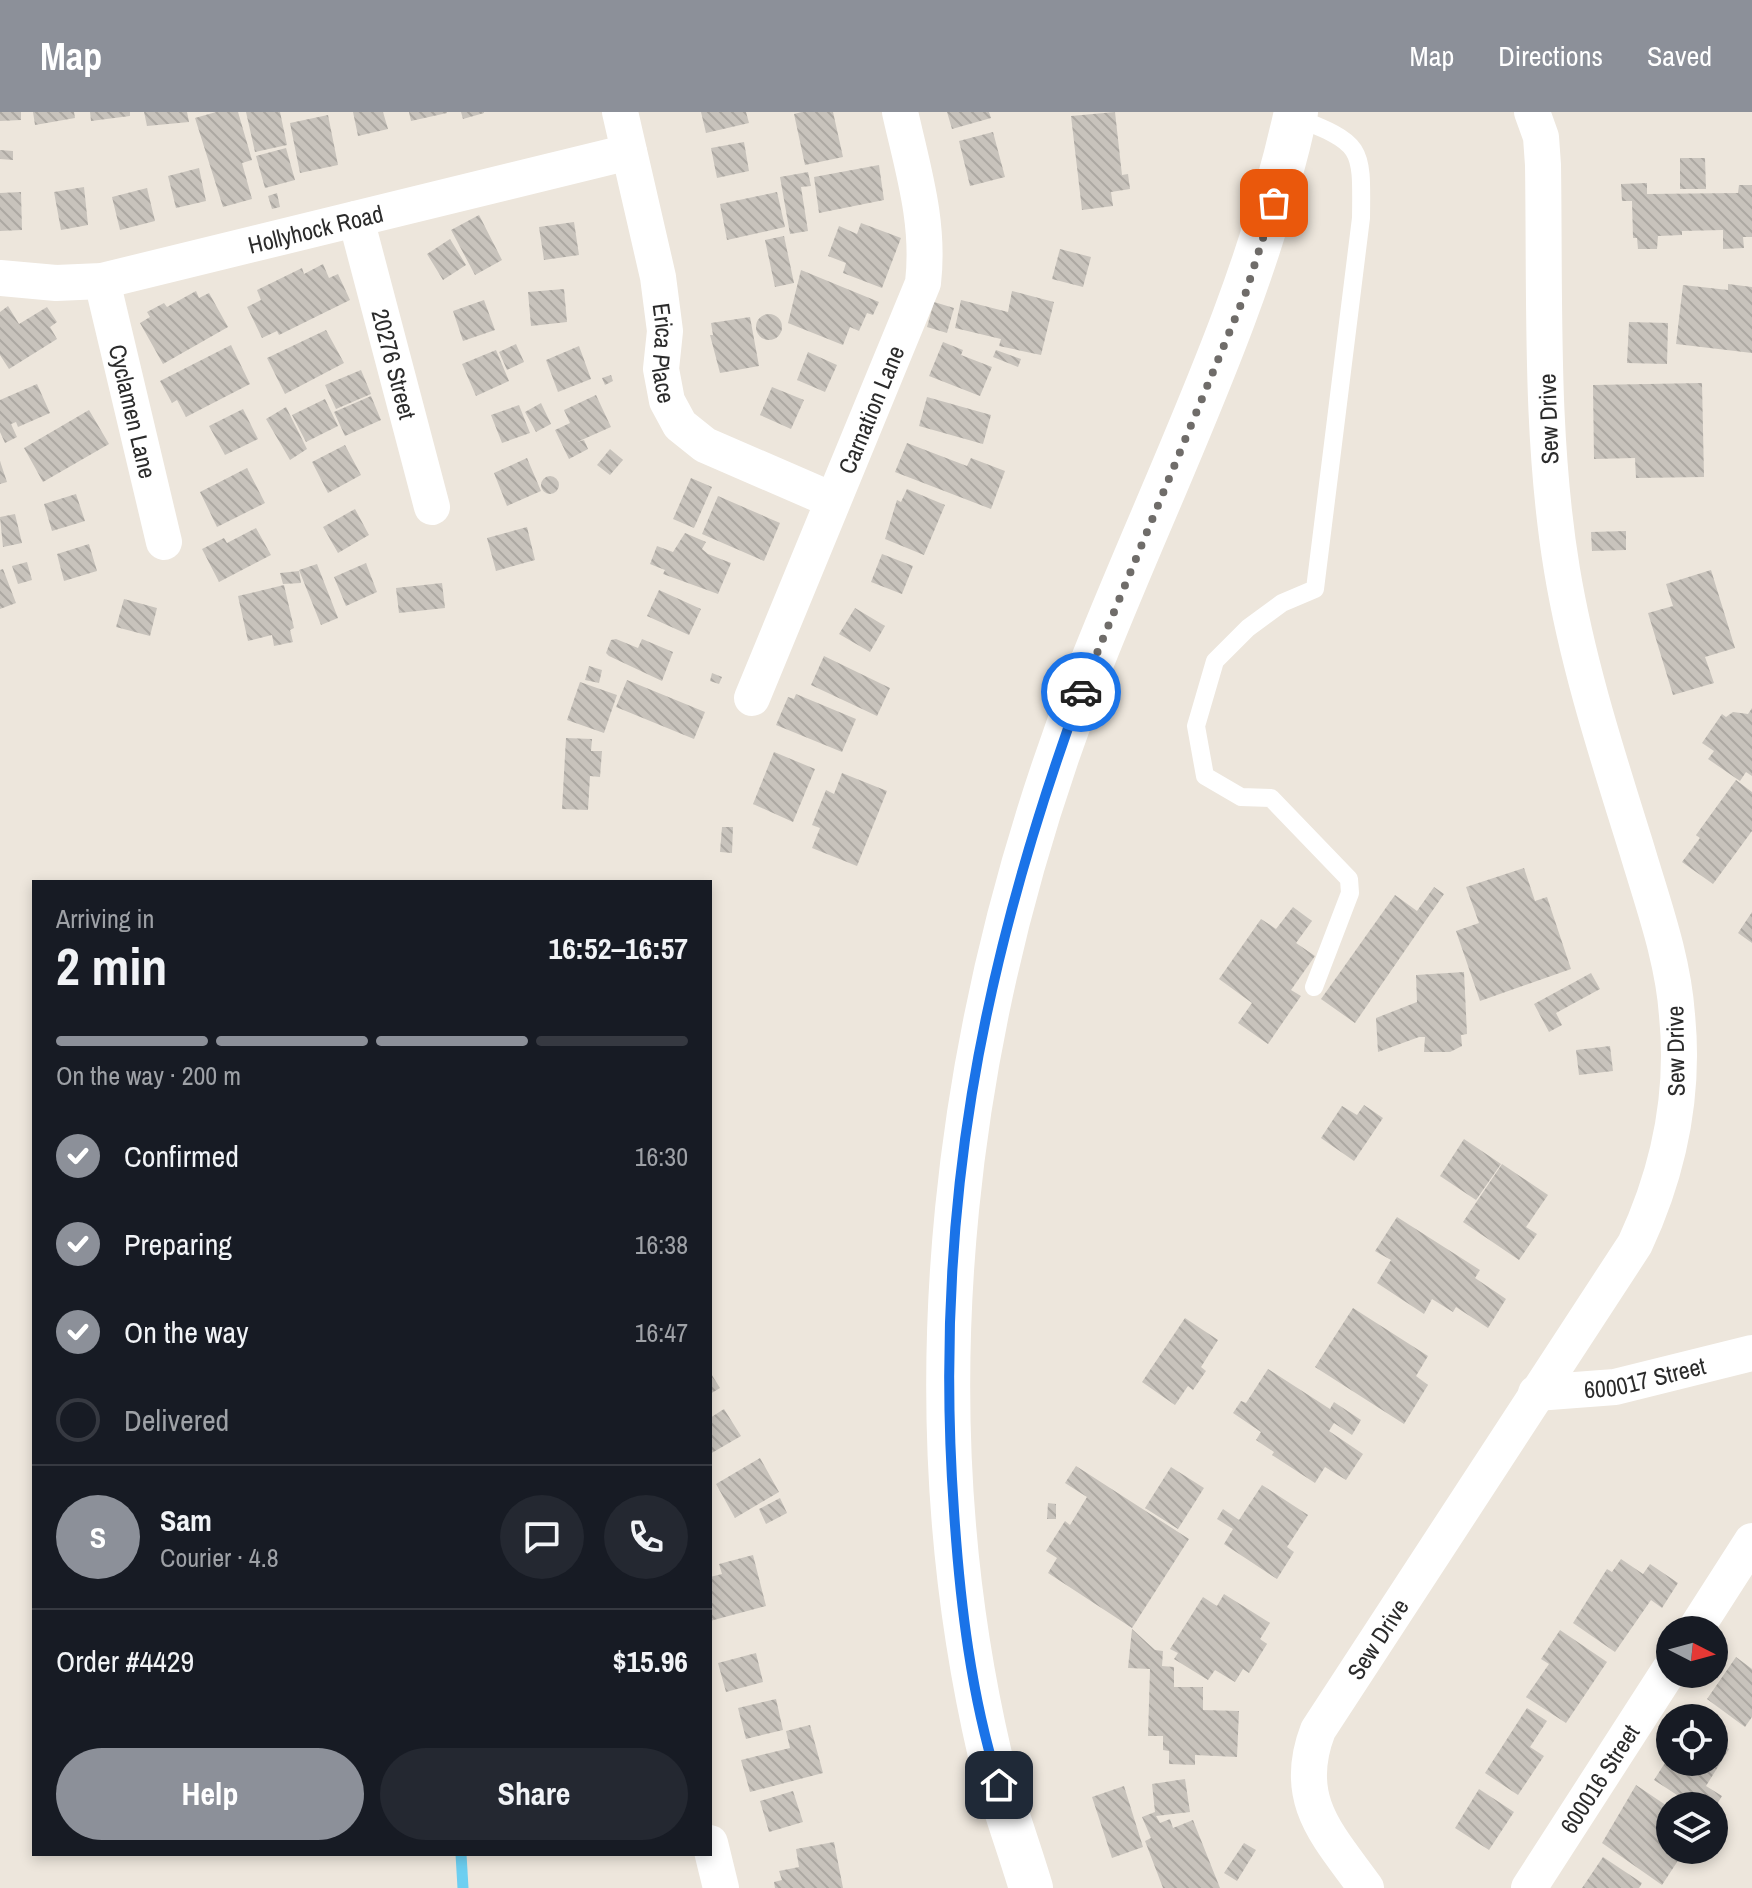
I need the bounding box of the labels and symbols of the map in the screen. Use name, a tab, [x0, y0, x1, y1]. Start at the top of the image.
pin	[1240, 169, 1308, 237]
street label: Hollyhock Road	[245, 197, 386, 261]
street label: Erica Place	[645, 301, 683, 406]
street label: 20276 Street	[364, 305, 424, 423]
street label: Cyclamen Lane	[102, 341, 164, 482]
street label: Carnation Lane	[830, 341, 912, 478]
street label: Sew Drive	[1530, 373, 1566, 465]
courier	[1041, 652, 1121, 732]
street label: Sew Drive	[1658, 1005, 1692, 1097]
street label: 600017 Street	[1583, 1349, 1709, 1405]
street label: Sew Drive	[1339, 1592, 1416, 1686]
north arrow	[1656, 1616, 1728, 1688]
street label: 600016 Street	[1552, 1718, 1647, 1839]
pin	[965, 1751, 1033, 1819]

